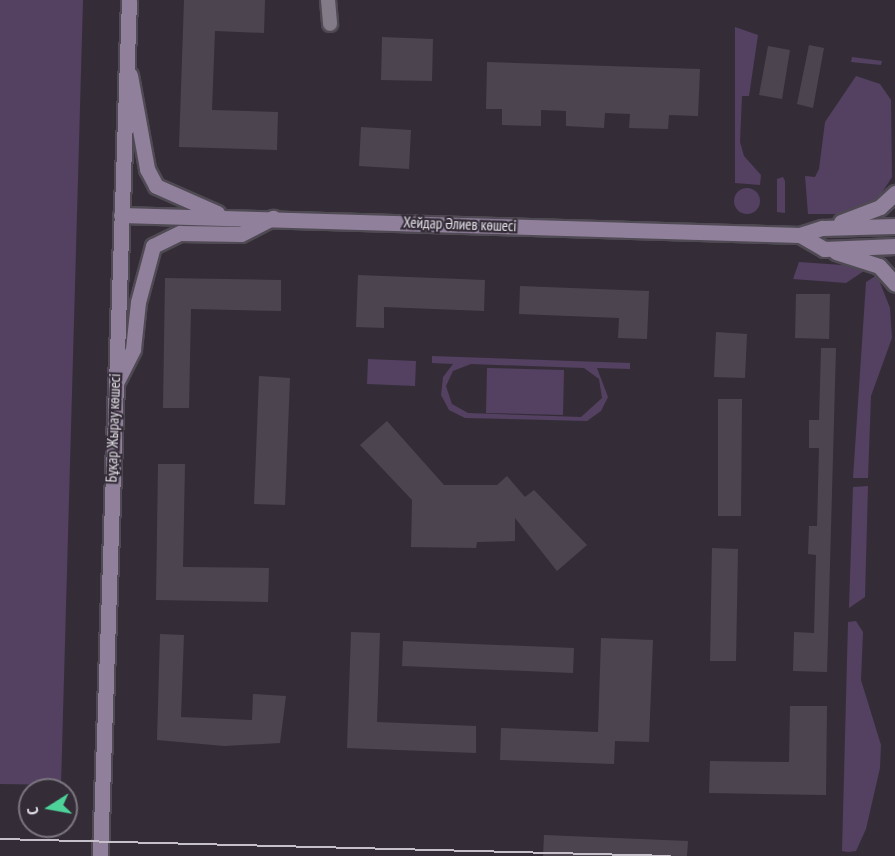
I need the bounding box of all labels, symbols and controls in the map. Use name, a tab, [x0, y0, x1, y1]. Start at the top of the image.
street label: Хейдар Әлиев көшесі	[403, 213, 517, 235]
street label: Бұқар Жырау көшесі	[102, 373, 124, 483]
north arrow	[18, 778, 78, 838]
text: С	[22, 806, 43, 817]

